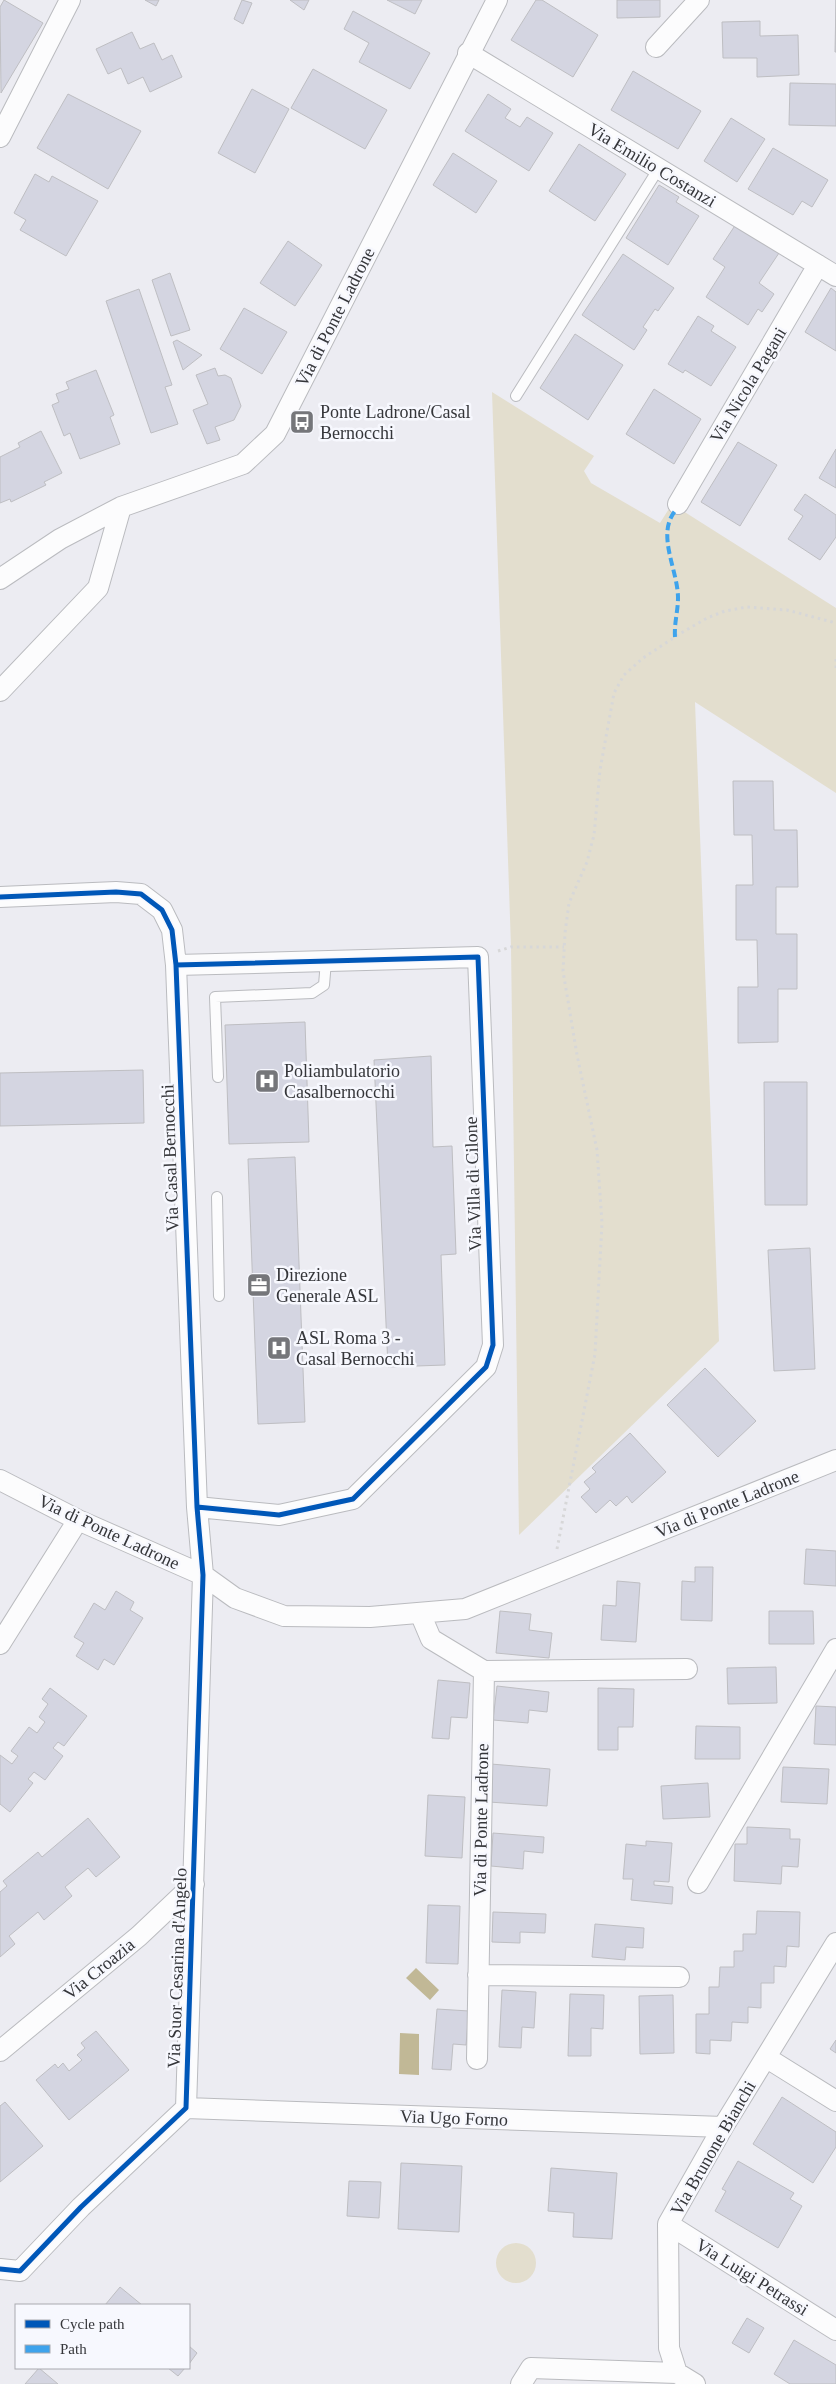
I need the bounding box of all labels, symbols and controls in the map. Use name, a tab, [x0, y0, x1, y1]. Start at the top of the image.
street label: Via Emilio Costanzi	[584, 119, 720, 211]
street label: Via di Ponte Ladrone	[291, 244, 379, 390]
street label: Via Nicola Pagani	[706, 324, 790, 446]
place label: Ponte Ladrone/Casal Bernocchi	[320, 402, 470, 443]
bus stop icon: Ponte Ladrone/Casal Bernocchi	[289, 409, 315, 435]
place label: Poliambulatorio Casalbernocchi	[284, 1061, 400, 1102]
hospital icon: Poliambulatorio Casalbernocchi	[254, 1068, 280, 1094]
street label: Via Casal Bernocchi	[157, 1084, 183, 1232]
street label: Via Villa di Cilone	[461, 1116, 485, 1252]
place label: Direzione Generale ASL	[276, 1265, 378, 1306]
office icon: Direzione Generale ASL	[246, 1272, 272, 1298]
place label: ASL Roma 3 - Casal Bernocchi	[296, 1328, 414, 1369]
hospital icon: ASL Roma 3 - Casal Bernocchi	[266, 1335, 292, 1361]
street label: Via di Ponte Ladrone	[652, 1466, 802, 1542]
street label: Via di Ponte Ladrone	[35, 1491, 183, 1573]
street label: Via di Ponte Ladrone	[470, 1743, 492, 1897]
street label: Via Suor Cesarina d'Angelo	[164, 1867, 190, 2069]
street label: Via Croazia	[60, 1934, 138, 2004]
street label: Via Brunone Bianchi	[666, 2077, 760, 2219]
street label: Via Ugo Forno	[400, 2106, 508, 2130]
street label: Via Luigi Petrassi	[692, 2234, 812, 2320]
legend	[15, 2304, 190, 2369]
text: Cycle path	[60, 2316, 125, 2332]
text: Path	[60, 2341, 87, 2357]

